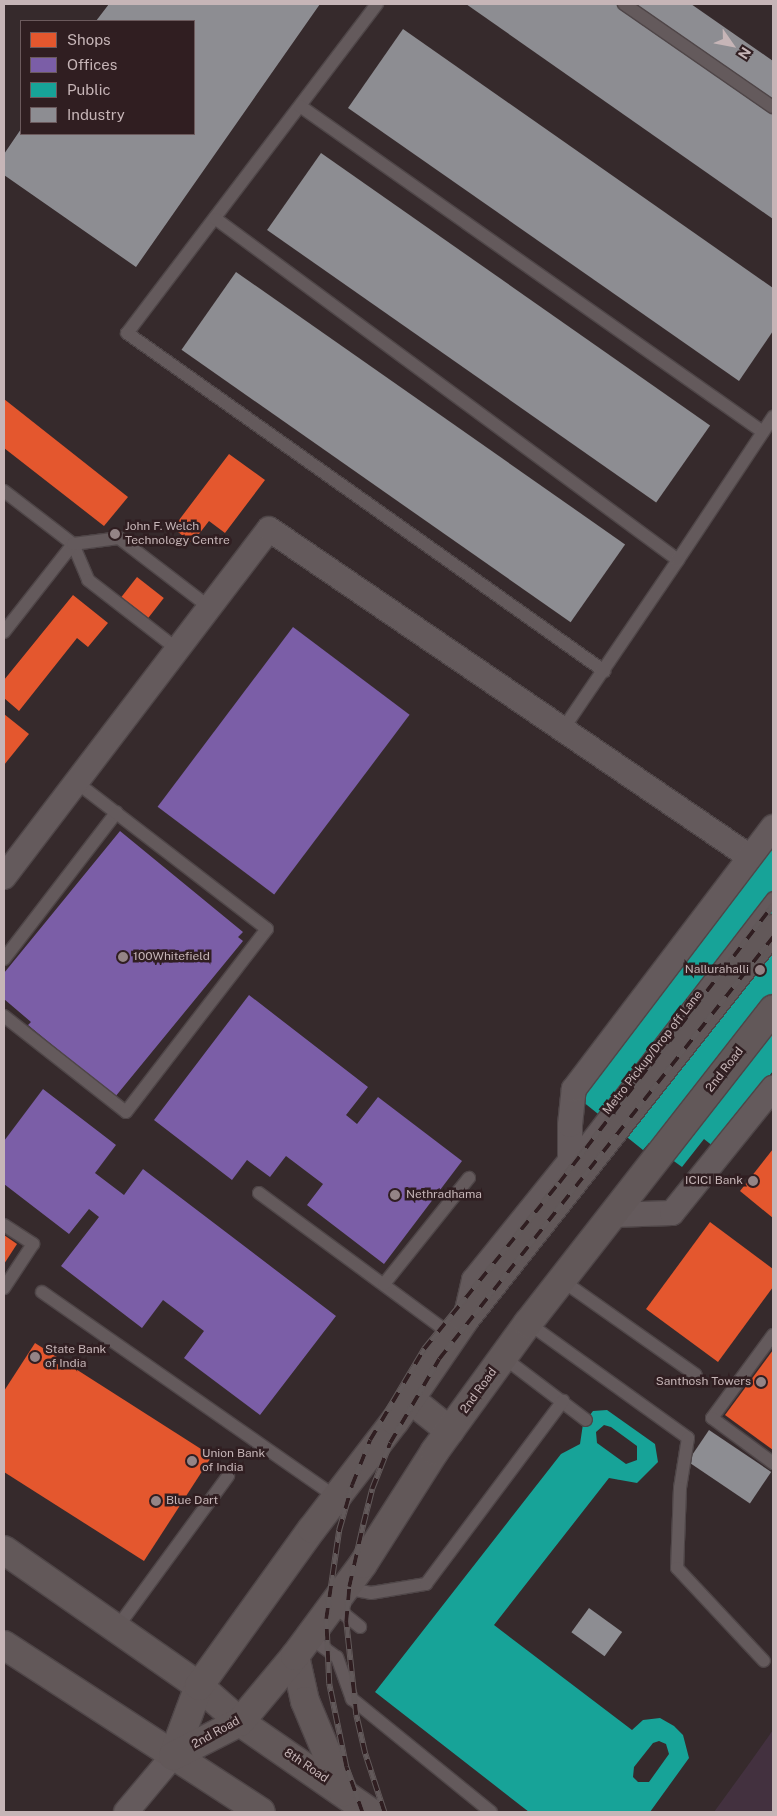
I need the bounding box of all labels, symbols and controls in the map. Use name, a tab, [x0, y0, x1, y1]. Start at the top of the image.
legend	[20, 20, 195, 135]
north arrow	[707, 20, 757, 70]
text: Shops	[67, 31, 111, 48]
text: N	[735, 44, 754, 62]
text: Offices	[67, 56, 117, 73]
text: Public	[67, 81, 111, 98]
text: Industry	[67, 106, 125, 123]
place label: John F. Welch Technology Centre	[125, 520, 230, 548]
marker: John F. Welch Technology Centre	[109, 528, 121, 540]
place label: 100Whitefield	[133, 950, 210, 964]
marker: 100Whitefield	[117, 951, 129, 963]
place label: Nallurahalli	[685, 963, 749, 977]
marker: Nallurahalli	[753, 963, 767, 977]
street label: Metro Pickup/Drop off Lane	[600, 988, 706, 1118]
street label: 2nd Road	[703, 1045, 747, 1095]
place label: ICICI Bank	[685, 1174, 743, 1188]
marker: ICICI Bank	[747, 1175, 759, 1187]
marker: Nethradhama	[388, 1188, 402, 1202]
place label: Nethradhama	[406, 1188, 482, 1202]
place label: State Bank of India	[45, 1343, 106, 1371]
marker: State Bank of India	[29, 1351, 41, 1363]
street label: 2nd Road	[458, 1366, 500, 1416]
place label: Santhosh Towers	[656, 1375, 751, 1389]
marker: Santhosh Towers	[755, 1376, 767, 1388]
place label: Union Bank of India	[202, 1447, 265, 1475]
marker: Union Bank of India	[186, 1455, 198, 1467]
place label: Blue Dart	[166, 1494, 218, 1508]
marker: Blue Dart	[150, 1495, 162, 1507]
street label: 2nd Road	[190, 1714, 242, 1752]
street label: 8th Road	[281, 1746, 331, 1786]

